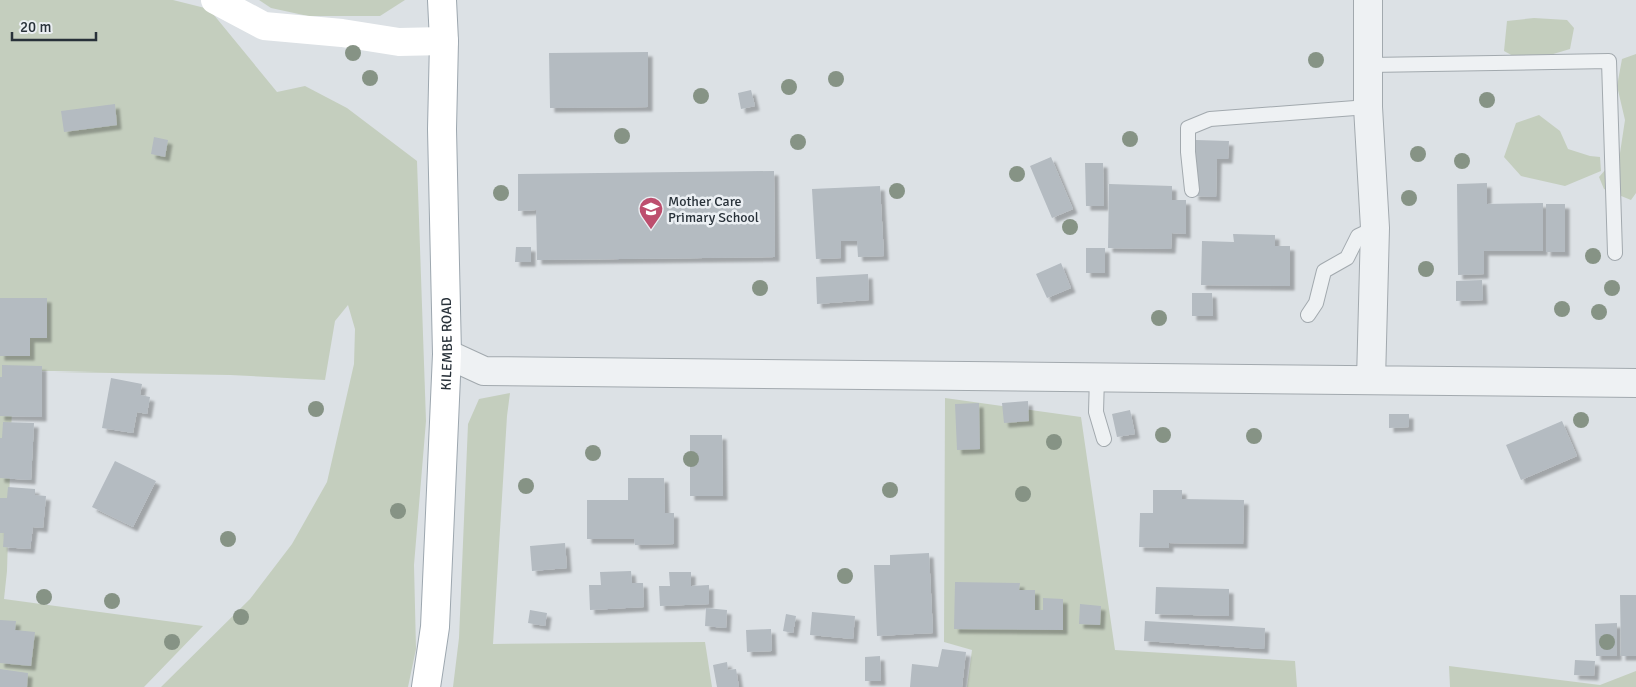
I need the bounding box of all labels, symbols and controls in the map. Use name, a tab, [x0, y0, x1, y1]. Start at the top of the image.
scale bar	[12, 10, 96, 42]
text: 20 m	[20, 18, 51, 36]
place label: Mother Care Primary School	[668, 193, 759, 226]
school or university icon: Mother Care Primary School	[638, 196, 664, 230]
street label: KILEMBE ROAD	[437, 297, 456, 391]

